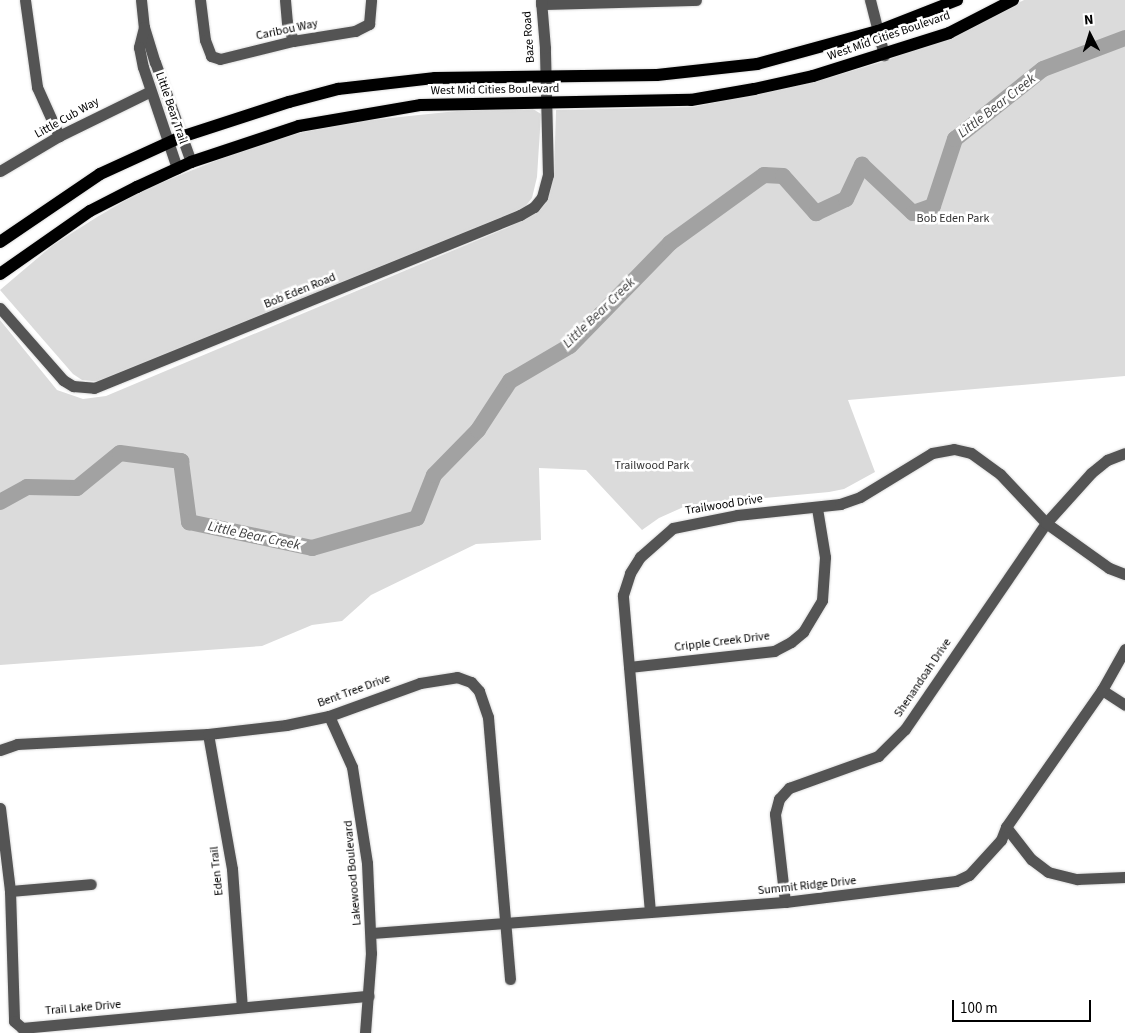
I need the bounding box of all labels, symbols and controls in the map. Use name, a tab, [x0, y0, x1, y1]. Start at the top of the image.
street label: West Mid Cities Boulevard	[826, 8, 952, 64]
street label: Baze Road	[520, 10, 538, 64]
north arrow	[1065, 10, 1115, 60]
text: N	[1083, 10, 1094, 30]
street label: Caribou Way	[255, 16, 319, 44]
street label: Little Bear Trail	[152, 70, 190, 146]
water label: Little Bear Creek	[955, 70, 1039, 142]
street label: West Mid Cities Boulevard	[430, 82, 560, 98]
street label: Little Cub Way	[32, 94, 102, 142]
park label: Bob Eden Park	[917, 212, 989, 226]
street label: Bob Eden Road	[262, 270, 338, 312]
water label: Little Bear Creek	[559, 274, 639, 352]
park label: Trailwood Park	[615, 459, 689, 473]
street label: Trailwood Drive	[684, 492, 764, 518]
water label: Little Bear Creek	[206, 518, 302, 554]
street label: Cripple Creek Drive	[674, 629, 770, 655]
street label: Shenandoah Drive	[891, 636, 955, 720]
street label: Bent Tree Drive	[316, 671, 392, 711]
street label: Lakewood Boulevard	[341, 820, 365, 926]
street label: Eden Trail	[207, 846, 227, 896]
street label: Summit Ridge Drive	[757, 874, 857, 898]
scale bar	[955, 990, 1094, 1022]
street label: Trail Lake Drive	[44, 998, 122, 1018]
text: 100 m	[960, 998, 998, 1019]

